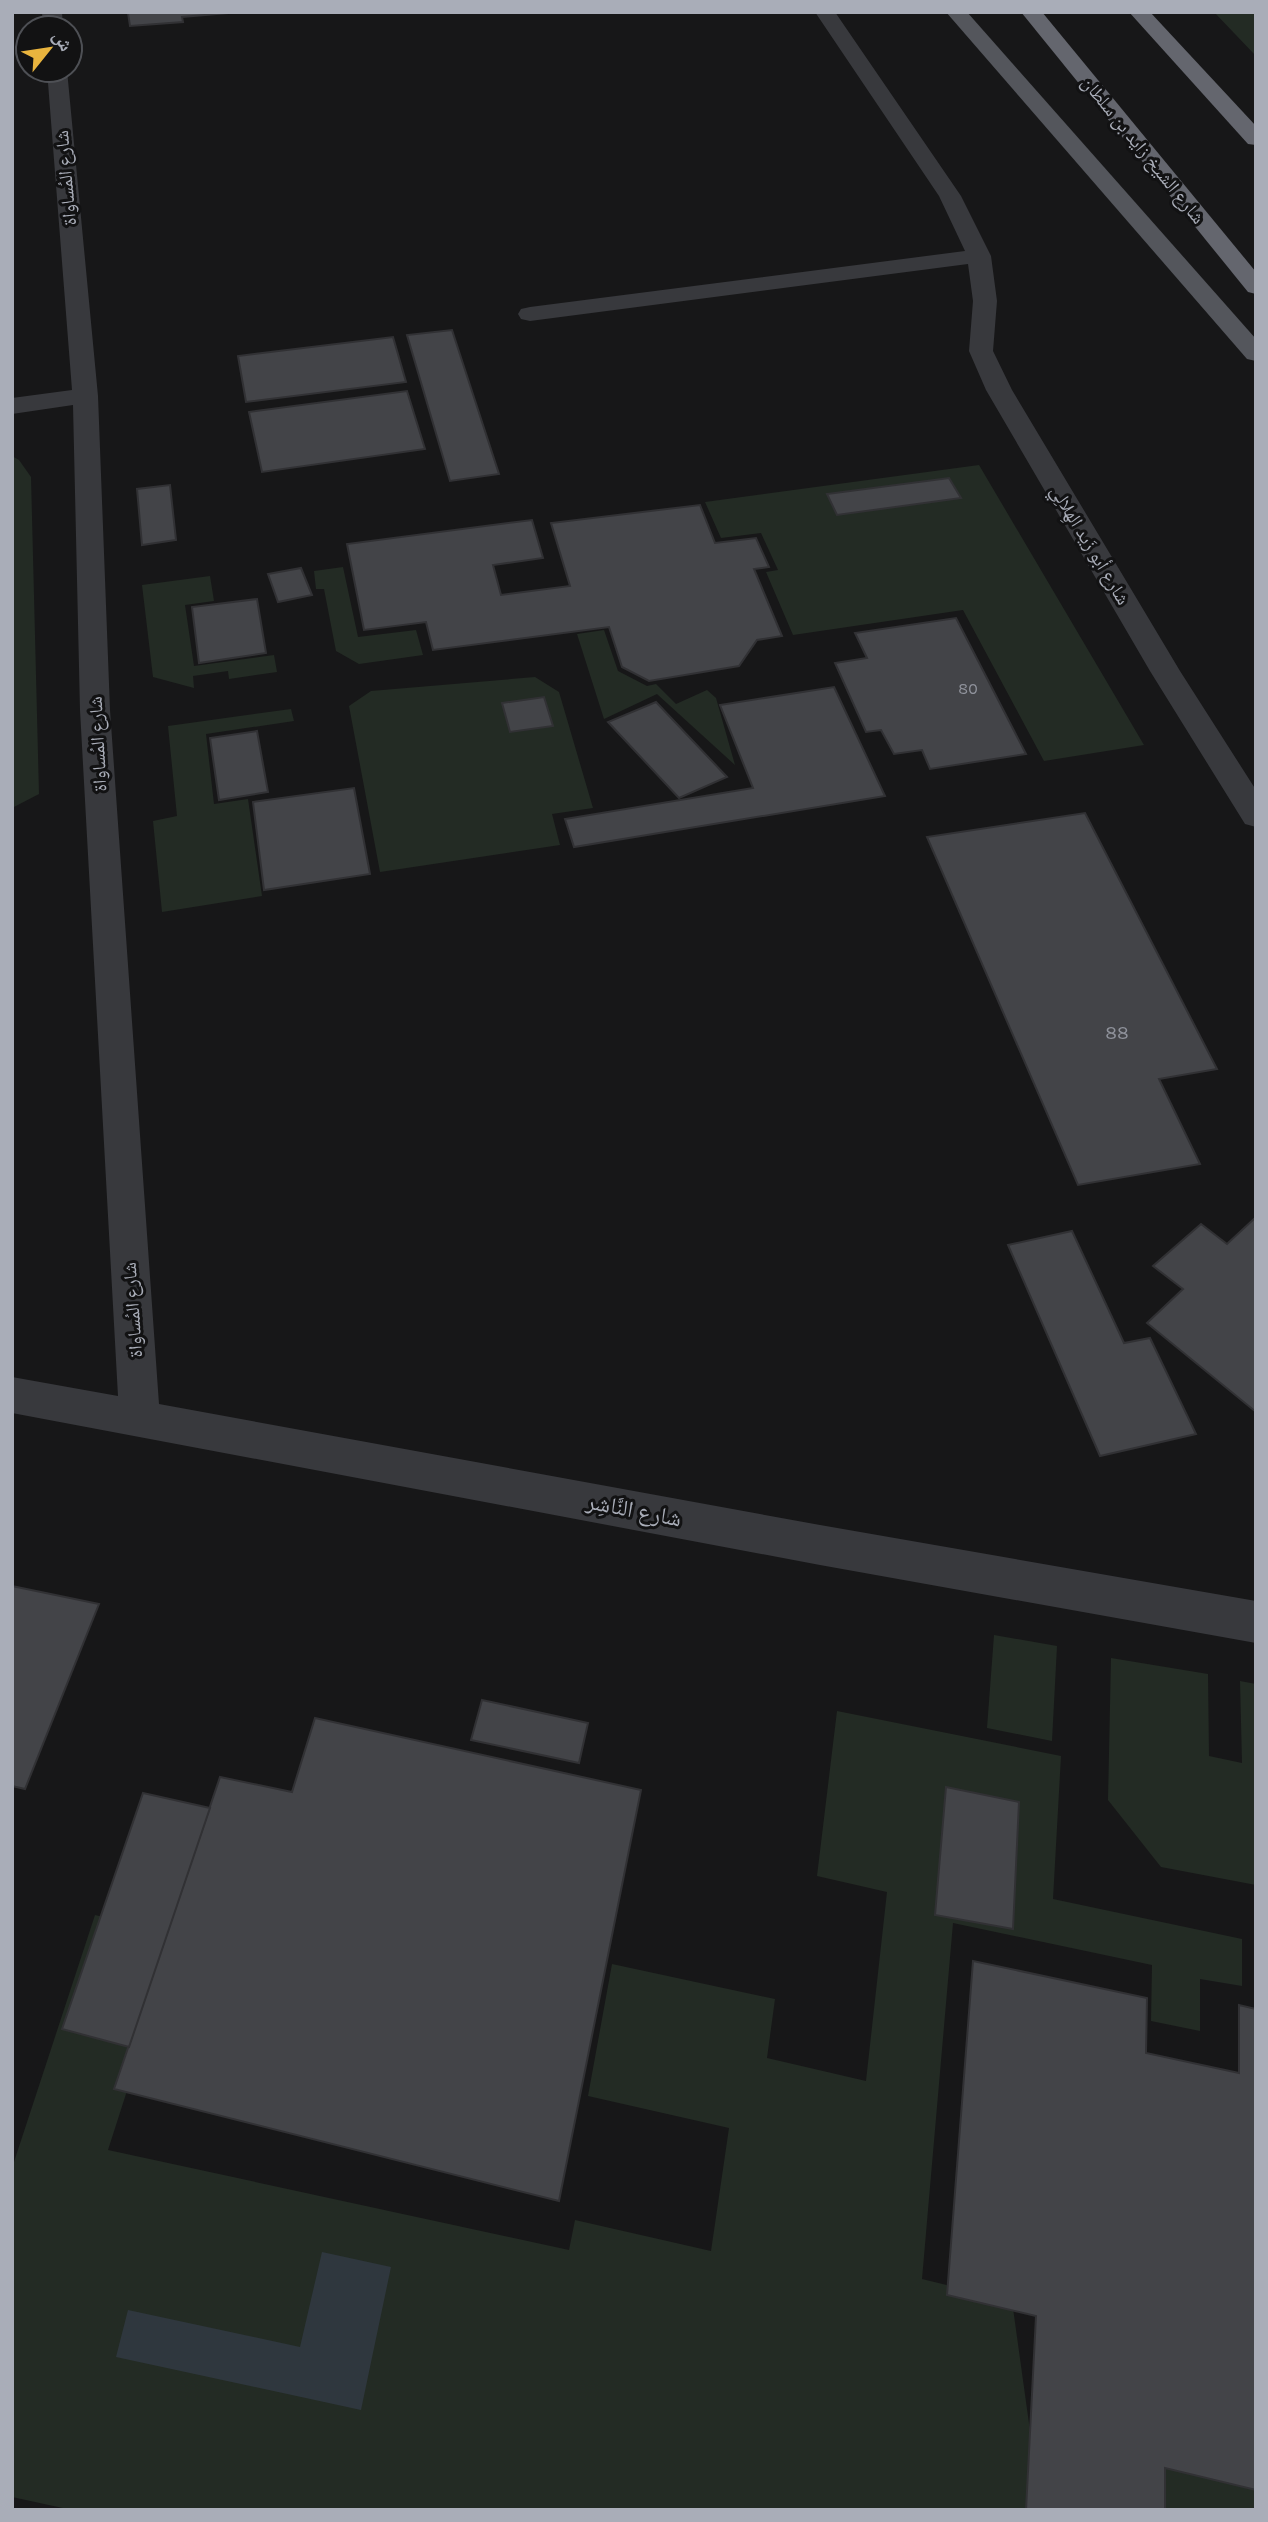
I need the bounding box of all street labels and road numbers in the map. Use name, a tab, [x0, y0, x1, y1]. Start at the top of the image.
street label: شارع الشيخ زايد بن سلطان	[1076, 72, 1209, 229]
street label: شارع المُساواة	[51, 129, 81, 227]
street label: شارع أبو زَيد الهِلالِي	[1042, 481, 1135, 611]
street label: شارع المُساواة	[85, 696, 111, 792]
street label: شارع المُساواة	[119, 1262, 147, 1358]
street label: شارع النَّاشِر	[583, 1487, 684, 1533]

